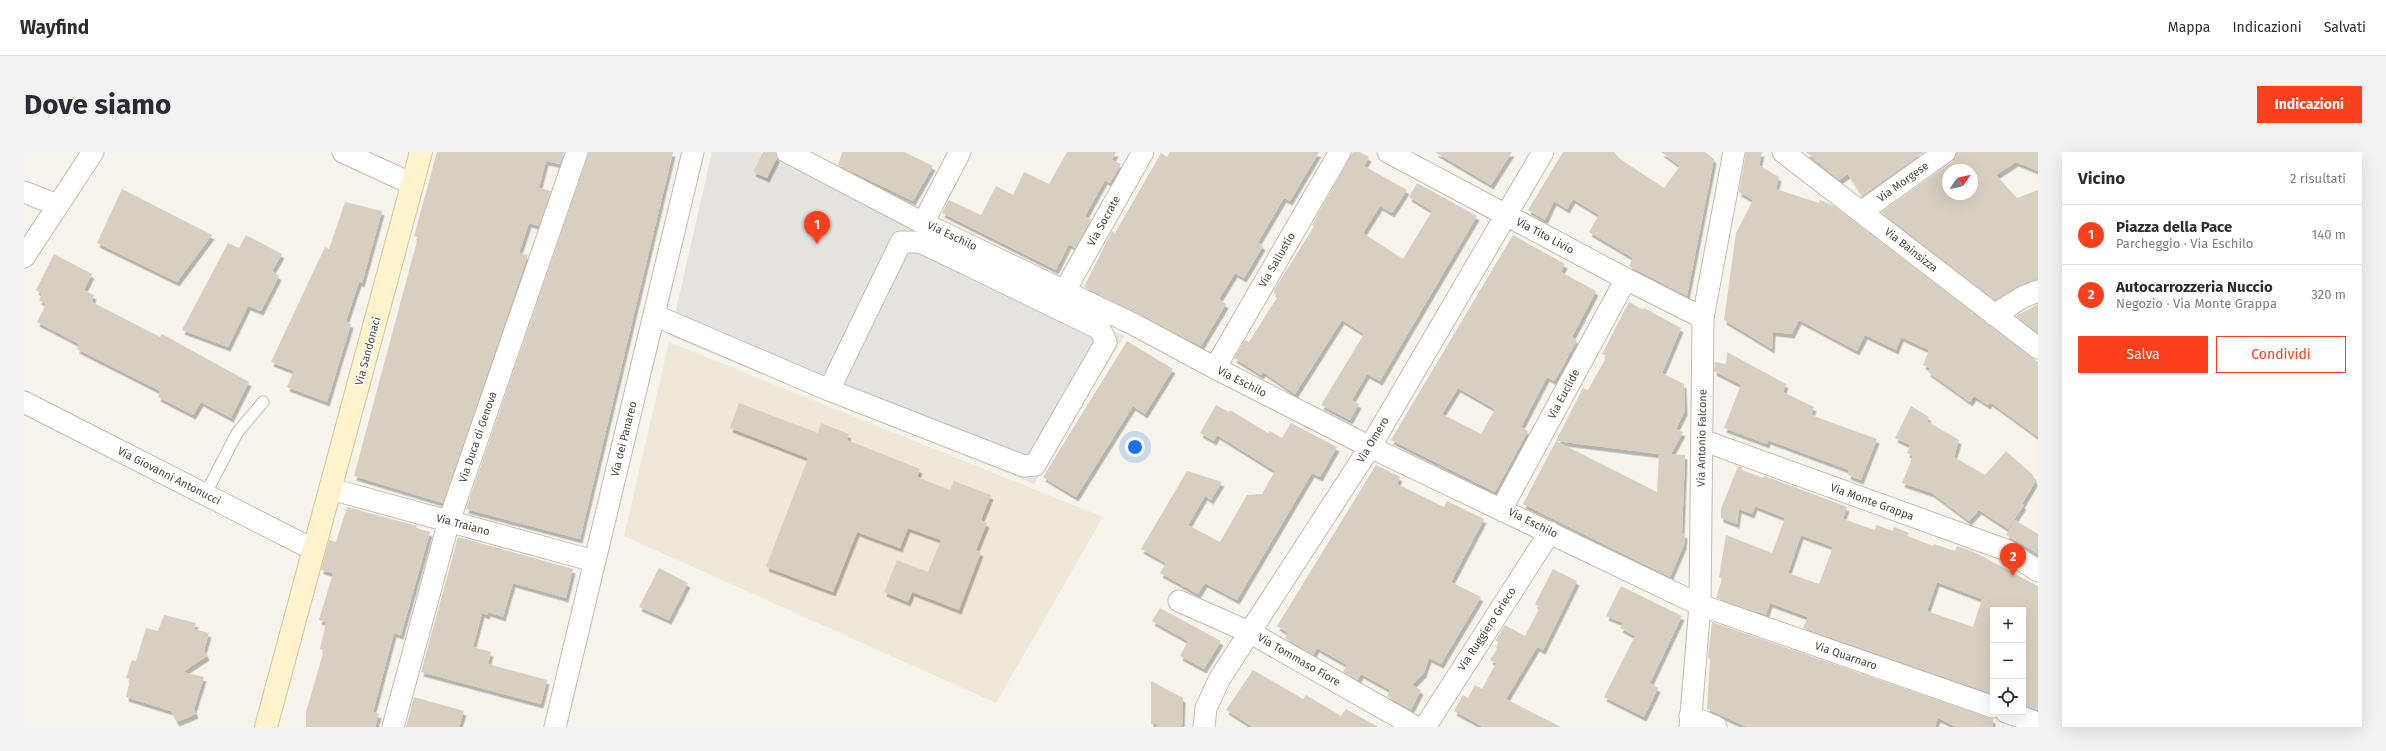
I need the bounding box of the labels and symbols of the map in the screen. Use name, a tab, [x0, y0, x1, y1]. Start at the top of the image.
street label: Via Morgese	[1875, 159, 1931, 205]
north arrow	[1942, 164, 1978, 200]
street label: Via Socrate	[1085, 194, 1123, 248]
pin: 1	[804, 211, 830, 244]
street label: Via Tito Livio	[1514, 215, 1576, 257]
street label: Via Eschilo	[925, 219, 979, 253]
street label: Via Bainsizza	[1882, 225, 1940, 275]
street label: Via Sallustio	[1256, 230, 1298, 290]
street label: Via Sandonaci	[353, 315, 383, 387]
street label: Via Eschilo	[1215, 364, 1269, 400]
street label: Via Euclide	[1545, 367, 1583, 421]
street label: Via Antonio Falcone	[1695, 389, 1709, 487]
street label: Via Duca di Genova	[456, 390, 500, 484]
street label: Via dei Panareo	[608, 400, 640, 478]
street label: Via Omero	[1354, 415, 1392, 465]
your location	[1125, 437, 1145, 457]
street label: Via Giovanni Antonucci	[115, 444, 223, 508]
street label: Via Monte Grappa	[1828, 481, 1916, 523]
street label: Via Eschilo	[1506, 505, 1560, 541]
street label: Via Traiano	[435, 512, 491, 538]
pin: 2	[2000, 543, 2026, 576]
street label: Via Ruggiero Grieco	[1455, 585, 1519, 673]
street label: Via Tommaso Fiore	[1255, 631, 1343, 689]
street label: Via Quarnaro	[1813, 639, 1879, 673]

